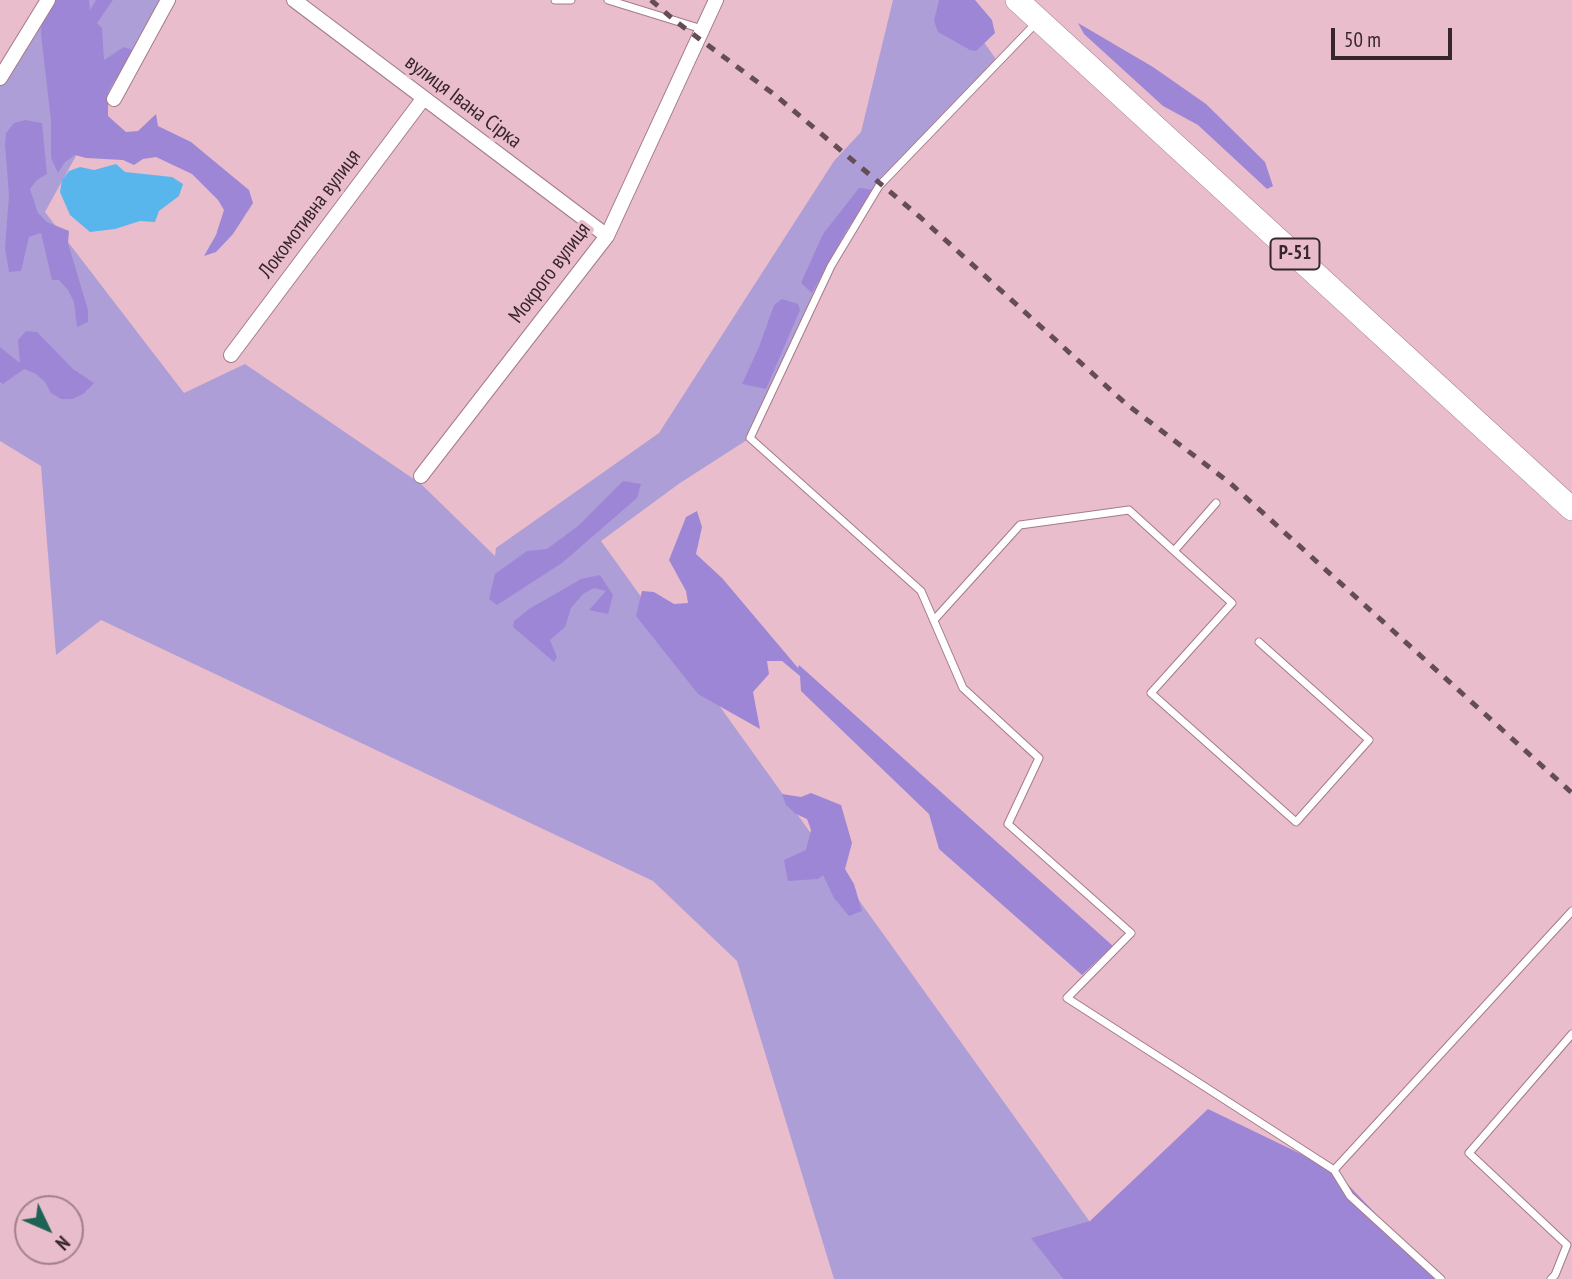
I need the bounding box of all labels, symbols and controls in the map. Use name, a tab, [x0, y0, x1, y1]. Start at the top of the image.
scale bar	[1334, 14, 1455, 58]
text: 50 m	[1344, 26, 1381, 53]
street label: вулиця Івана Сірка	[400, 50, 526, 154]
street label: Локомотивна вулиця	[254, 145, 366, 283]
street label: Мокрого вулиця	[504, 218, 596, 328]
road number: Р-51	[1270, 238, 1320, 270]
north arrow	[14, 1195, 84, 1265]
text: N	[50, 1231, 75, 1255]

